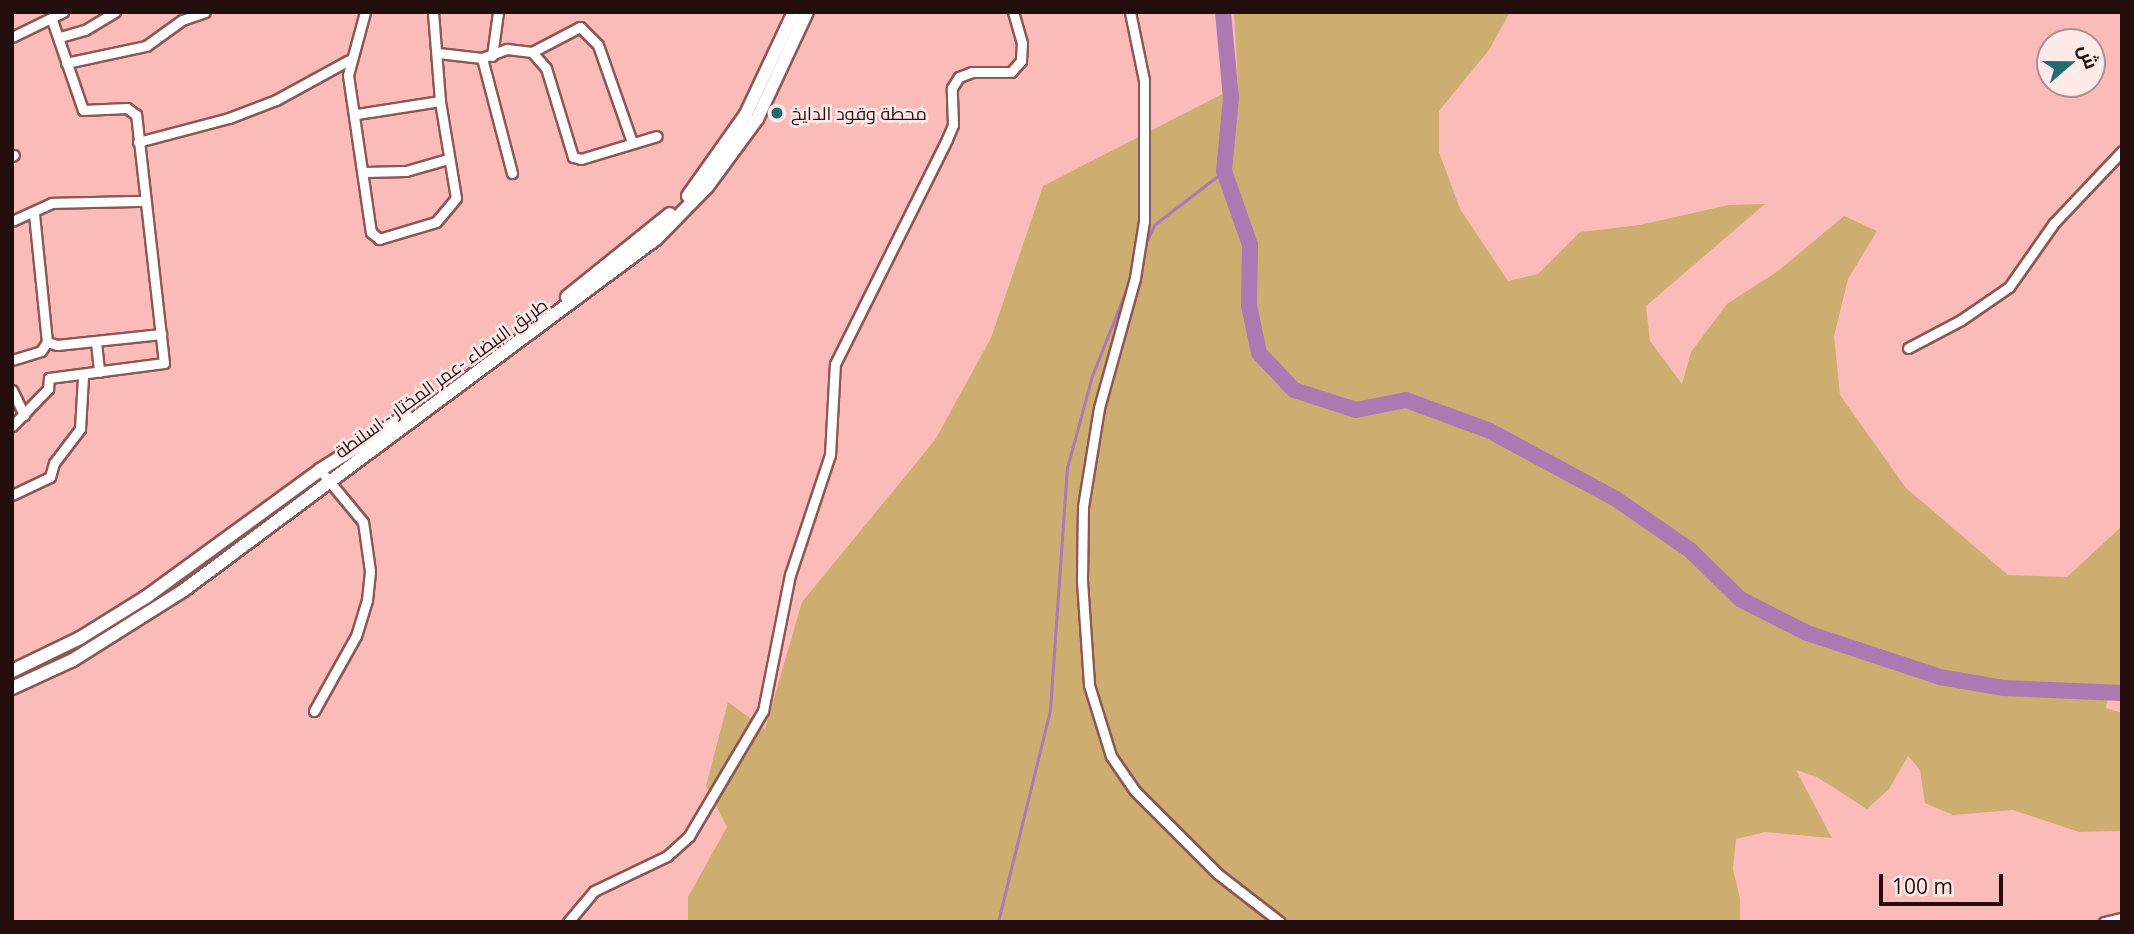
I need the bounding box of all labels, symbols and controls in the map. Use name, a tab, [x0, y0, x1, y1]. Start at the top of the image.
north arrow	[2036, 28, 2106, 98]
text: ش	[2072, 41, 2105, 72]
place label: محطة وقود الدايخ	[791, 102, 927, 124]
marker: محطة وقود الدايخ	[769, 105, 785, 121]
street label: طريق البيضاء -عمر المختار - اسلنطة	[330, 294, 552, 462]
scale bar	[1882, 860, 2006, 904]
text: 100 m	[1892, 872, 1953, 900]

